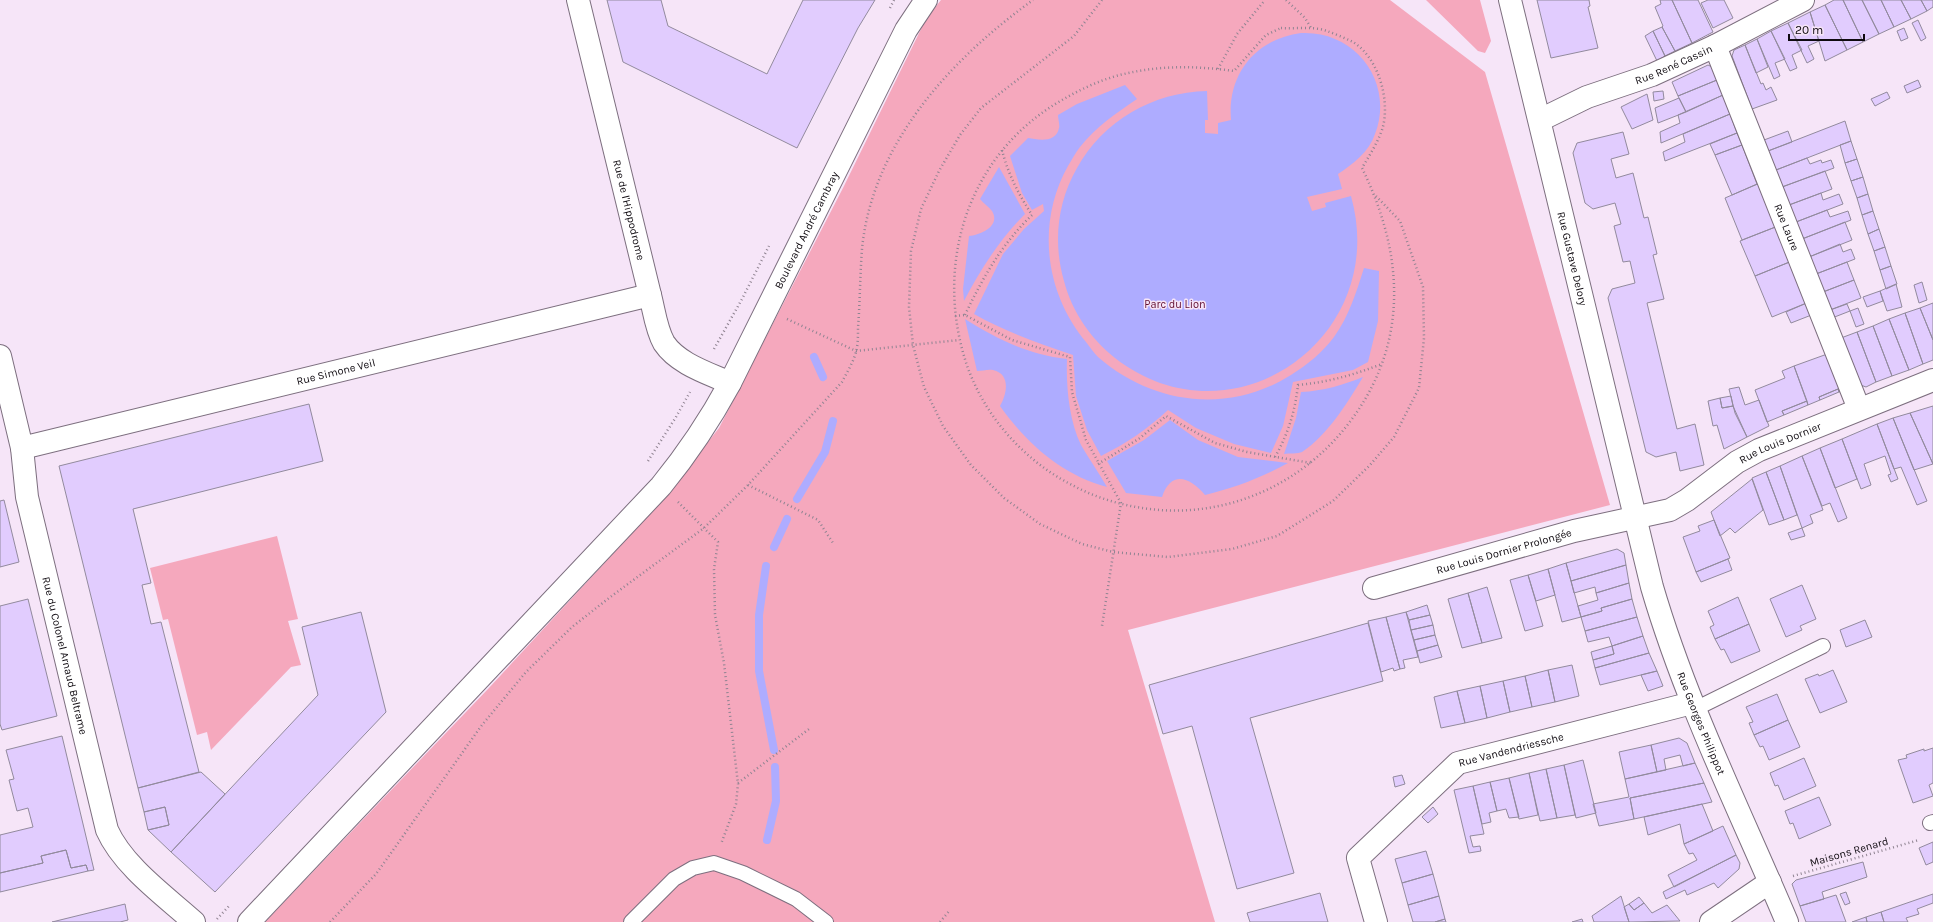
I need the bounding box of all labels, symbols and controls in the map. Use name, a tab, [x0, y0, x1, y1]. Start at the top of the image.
scale bar	[1789, 16, 1864, 42]
text: 20 m	[1795, 23, 1823, 37]
street label: Rue René Cassin	[1633, 42, 1714, 87]
street label: Rue de l'Hippodrome	[611, 158, 648, 262]
street label: Boulevard André Cambray	[772, 169, 841, 291]
street label: Rue Laure	[1772, 202, 1802, 253]
street label: Rue Gustave Delory	[1555, 210, 1590, 307]
park label: Parc du Lion	[1144, 298, 1206, 311]
street label: Rue Simone Veil	[295, 356, 377, 387]
street label: Rue Louis Dornier	[1737, 419, 1823, 466]
street label: Rue Louis Dornier Prolongée	[1435, 525, 1573, 576]
street label: Rue du Colonel Arnaud Beltrame	[40, 575, 90, 736]
street label: Rue Georges Philippot	[1675, 670, 1728, 777]
street label: Rue Vandendriessche	[1457, 730, 1565, 769]
street label: Maisons Renard	[1808, 835, 1890, 869]

